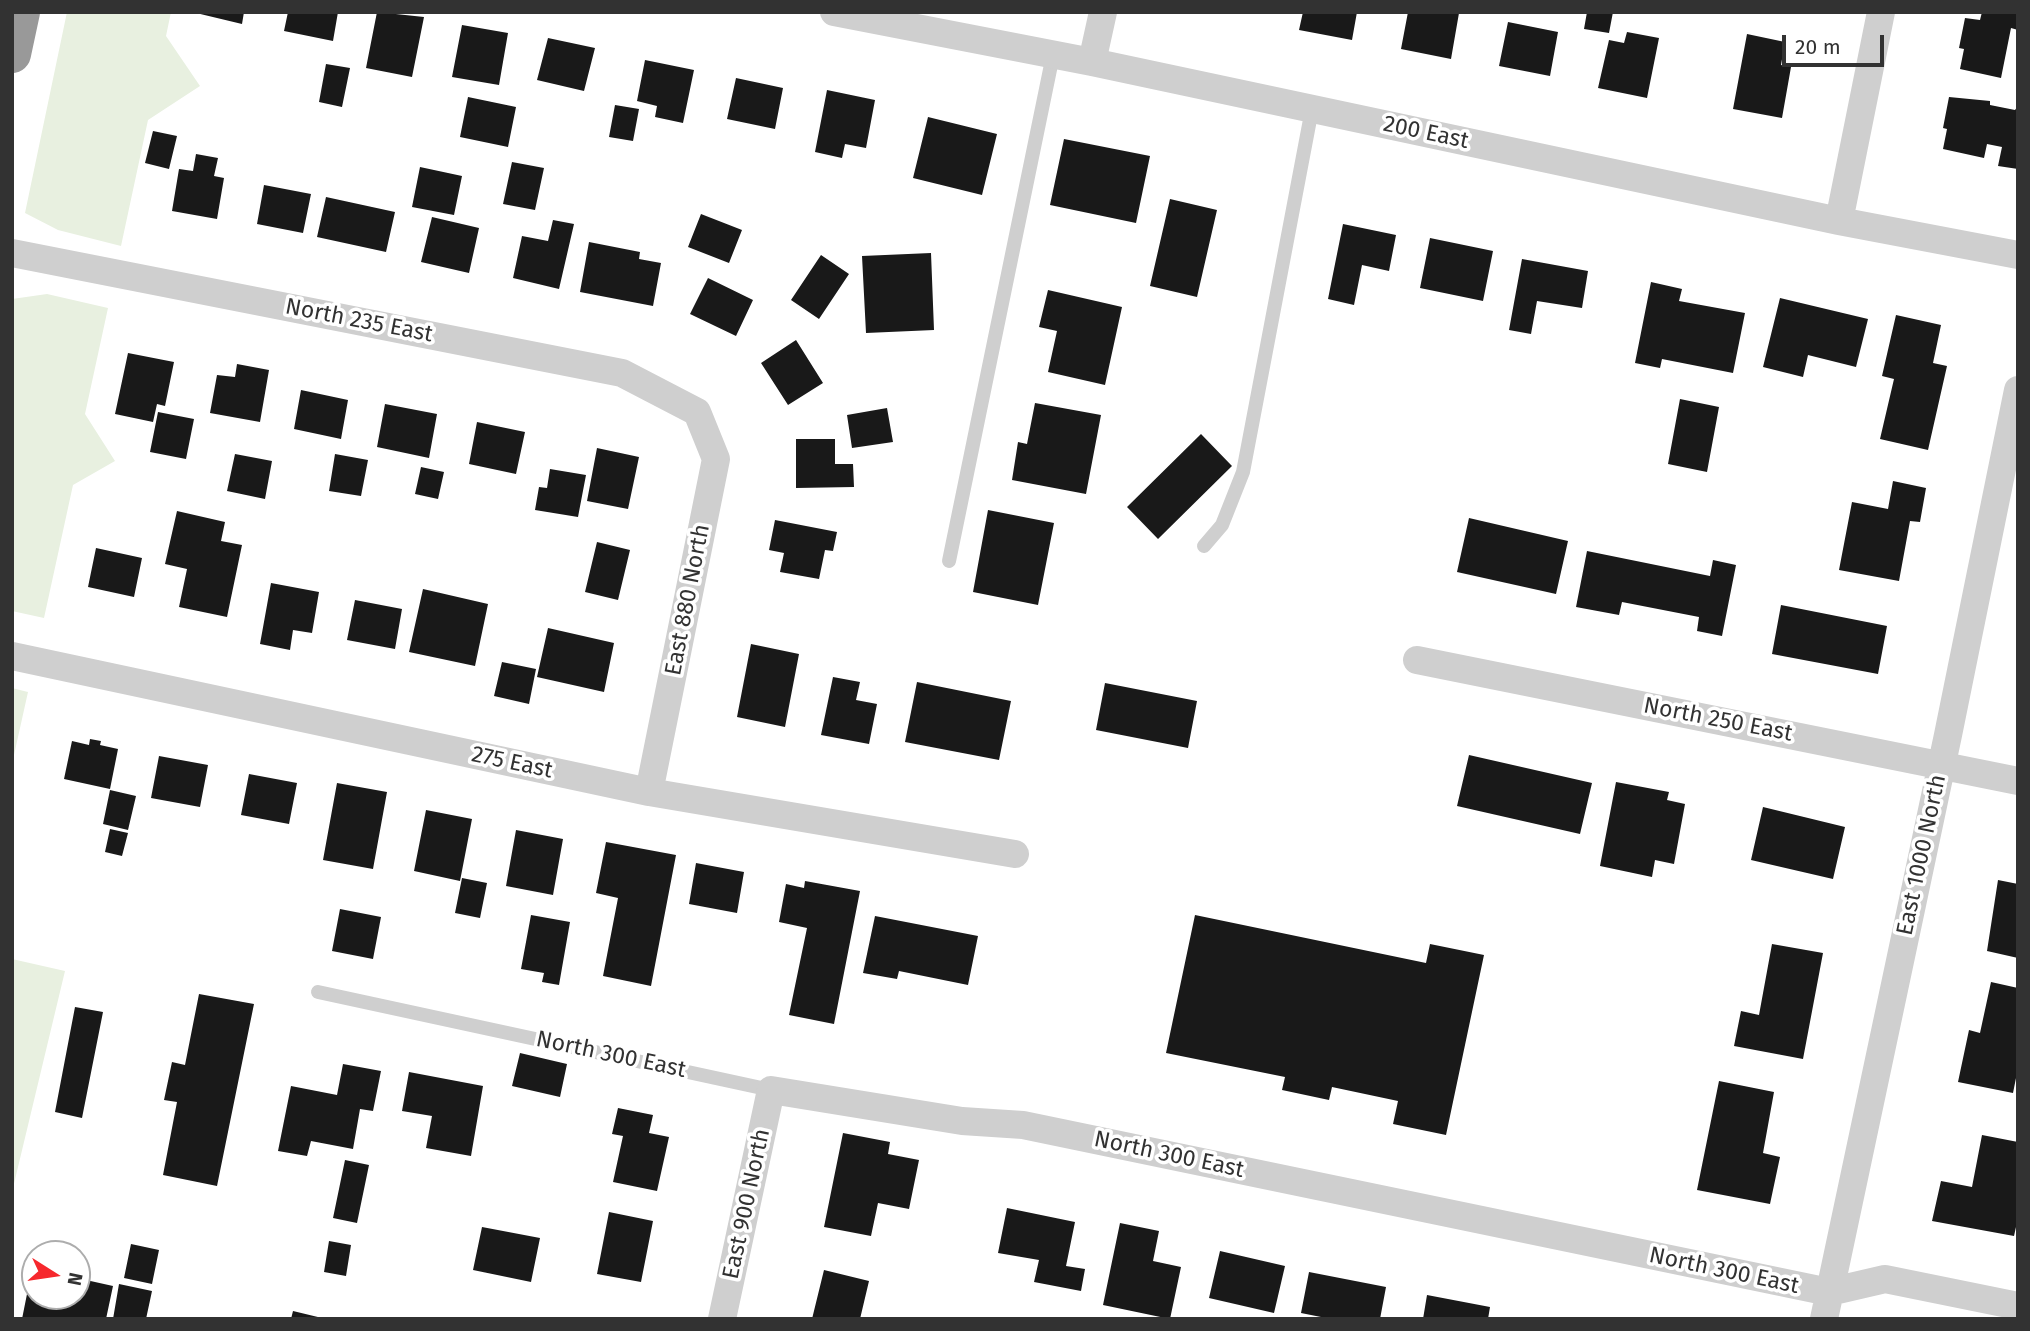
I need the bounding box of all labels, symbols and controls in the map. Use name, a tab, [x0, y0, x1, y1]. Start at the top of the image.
scale bar	[1785, 21, 1886, 65]
text: 20 m	[1795, 34, 1841, 60]
street label: 200 East	[1381, 111, 1471, 155]
street label: North 235 East	[283, 293, 435, 349]
street label: East 880 North	[660, 522, 716, 678]
street label: North 250 East	[1641, 692, 1795, 748]
street label: 275 East	[469, 741, 555, 785]
street label: East 1000 North	[1891, 772, 1953, 938]
street label: North 300 East	[534, 1026, 688, 1084]
street label: East 900 North	[718, 1126, 776, 1282]
street label: North 300 East	[1092, 1126, 1246, 1184]
north arrow	[21, 1240, 91, 1310]
street label: North 300 East	[1647, 1242, 1801, 1300]
text: N	[63, 1270, 88, 1288]

